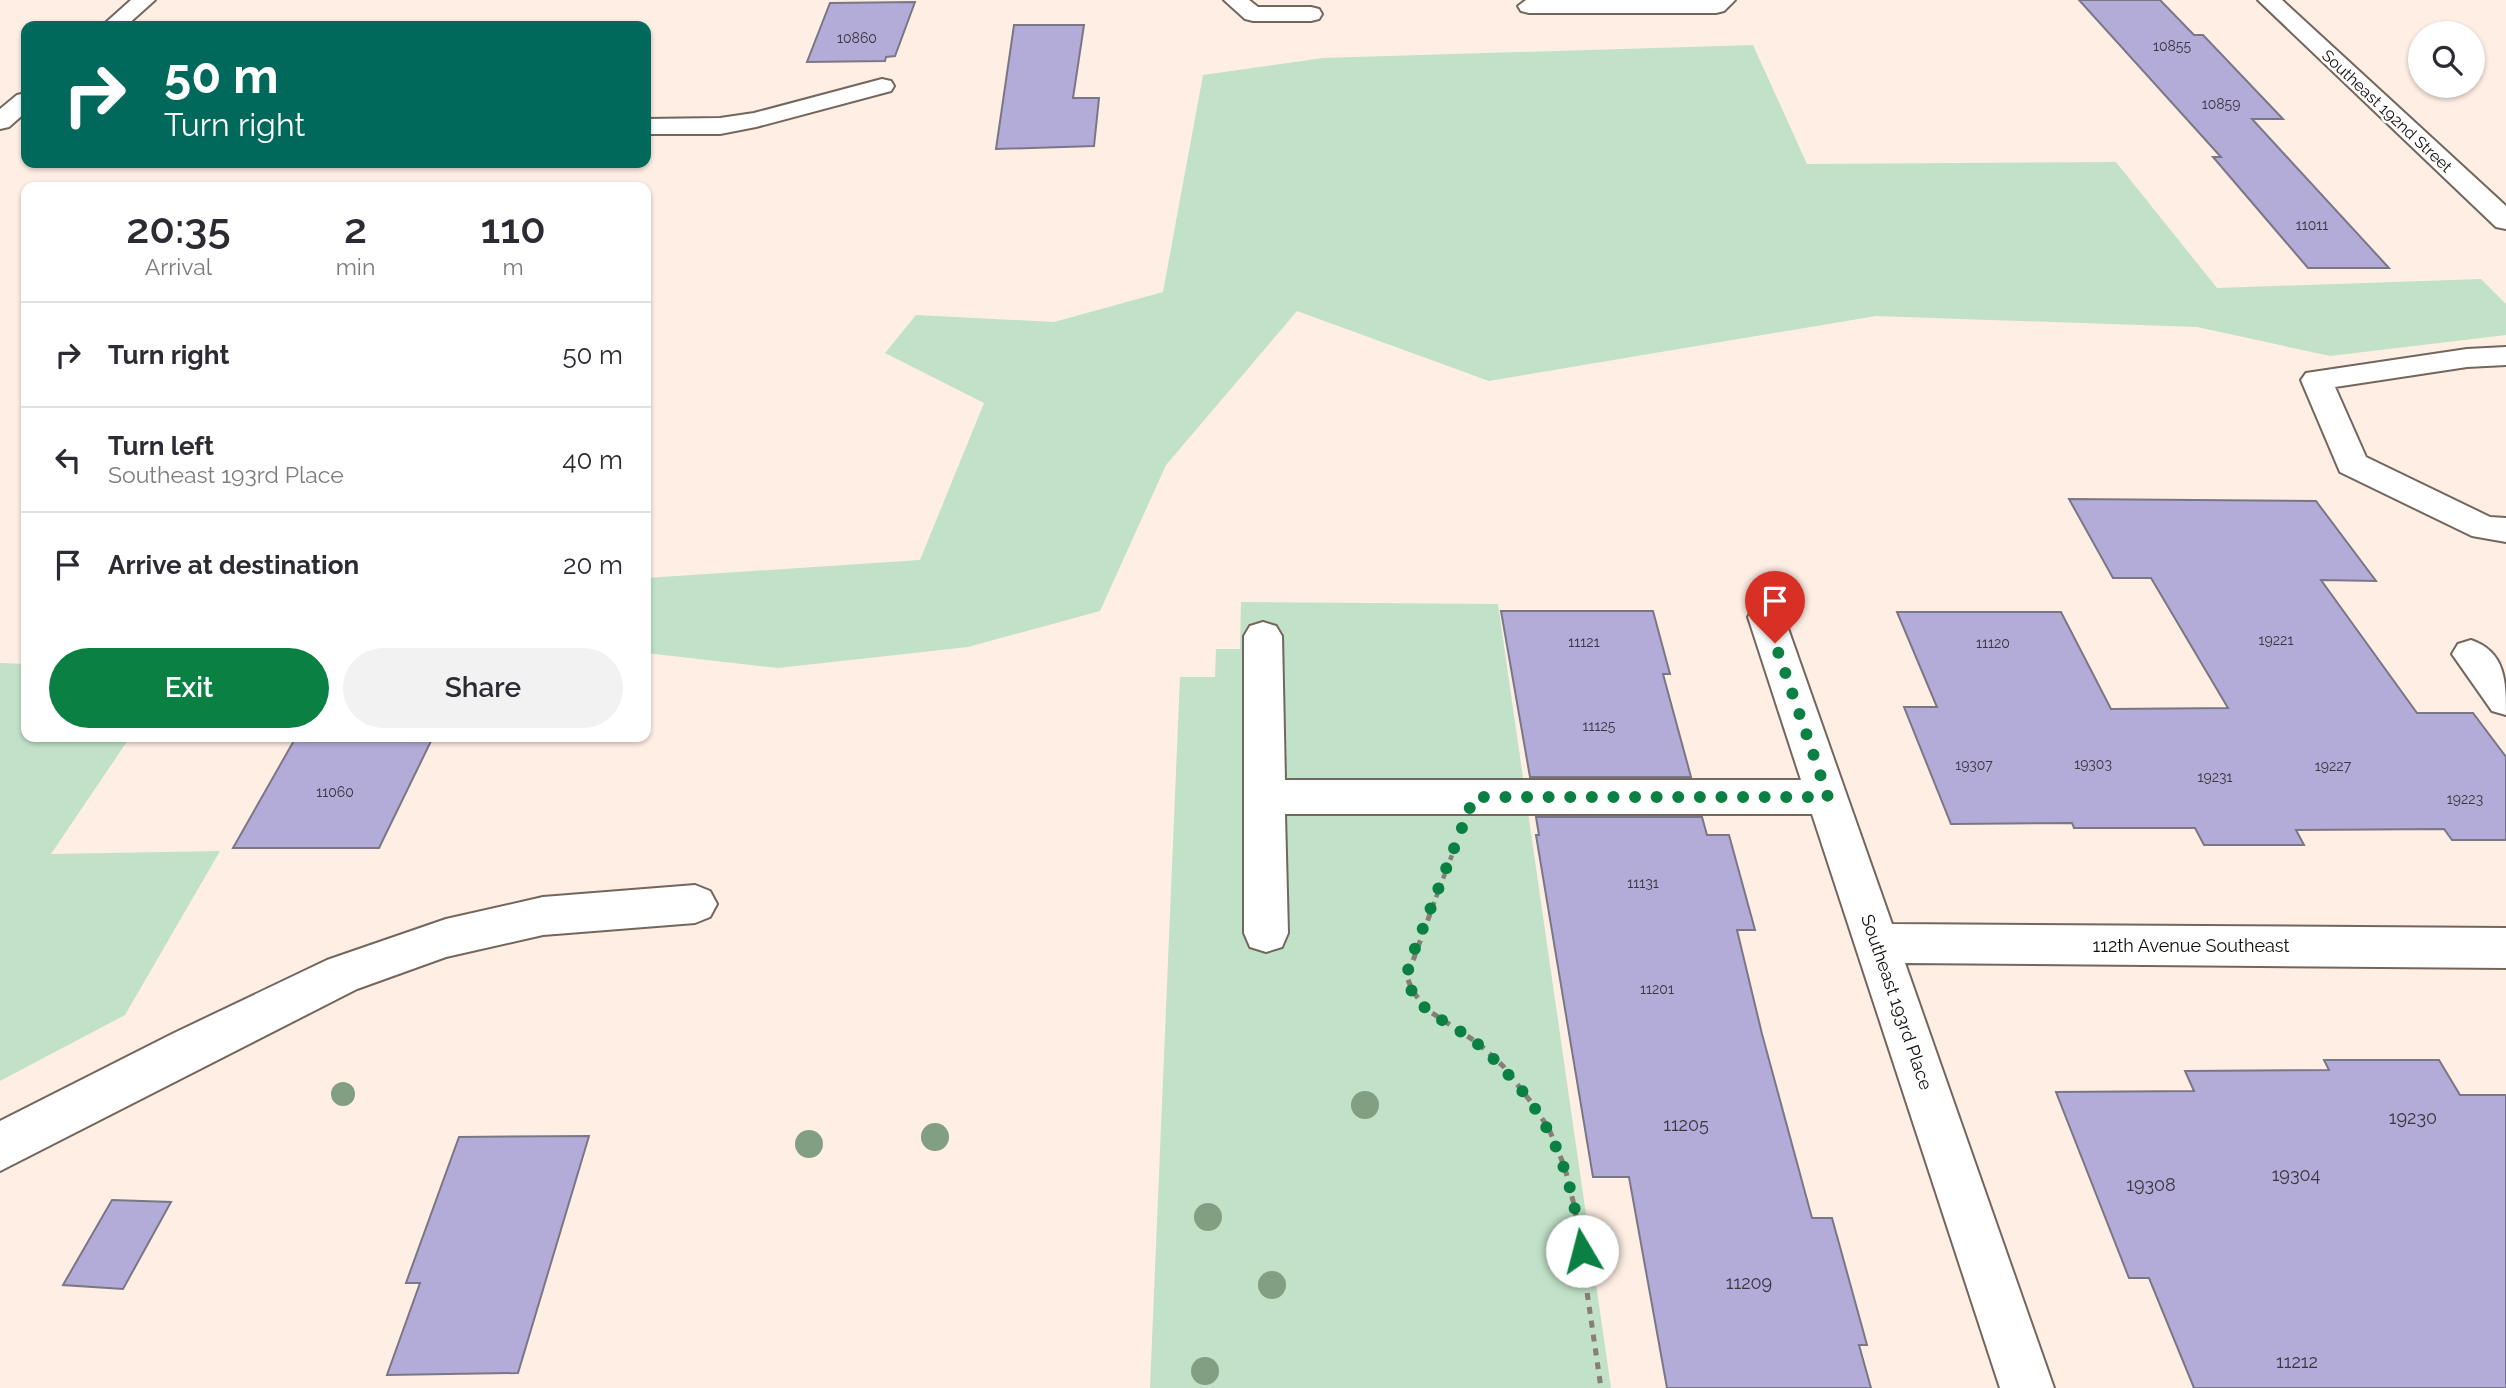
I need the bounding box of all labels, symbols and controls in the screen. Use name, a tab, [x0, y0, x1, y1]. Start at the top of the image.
map controls	[2408, 21, 2485, 98]
button: search	[2408, 21, 2485, 98]
house number: 10860	[837, 30, 877, 46]
house number: 10855	[2153, 38, 2191, 54]
street label: Southeast 192nd Street	[2318, 46, 2456, 177]
text: 50 m	[164, 47, 279, 104]
icon: right	[49, 49, 140, 140]
house number: 10859	[2202, 96, 2240, 112]
text: Turn right	[164, 106, 305, 143]
text: 20:35	[126, 204, 231, 253]
text: 2	[344, 204, 367, 253]
text: 110	[480, 204, 546, 253]
house number: 11011	[2296, 217, 2328, 233]
text: Arrival	[145, 253, 212, 280]
text: min	[336, 253, 375, 280]
text: m	[503, 253, 524, 280]
icon: right	[49, 336, 87, 374]
text: Turn right	[108, 340, 229, 370]
text: 50 m	[562, 340, 623, 370]
text: Turn left	[108, 431, 214, 461]
icon: left	[49, 441, 87, 479]
text: 40 m	[562, 445, 623, 475]
text: Southeast 193rd Place	[108, 461, 344, 488]
icon: arrive	[49, 546, 87, 584]
text: Arrive at destination	[108, 550, 359, 580]
text: 20 m	[563, 550, 623, 580]
pin	[1745, 571, 1805, 643]
icon: arrive	[1756, 582, 1794, 620]
house number: 19221	[2259, 632, 2293, 648]
house number: 11121	[1568, 634, 1600, 650]
house number: 11120	[1976, 635, 2010, 651]
button: Exit	[49, 648, 329, 728]
button: Share	[343, 648, 623, 728]
house number: 11125	[1583, 718, 1616, 734]
house number: 19303	[2074, 756, 2112, 772]
house number: 19307	[1955, 757, 1993, 773]
house number: 19227	[2315, 758, 2352, 774]
house number: 19231	[2198, 769, 2232, 785]
house number: 11060	[316, 784, 354, 800]
house number: 19223	[2447, 791, 2483, 807]
house number: 11131	[1627, 875, 1659, 891]
street label: Southeast 193rd Place	[1857, 911, 1937, 1093]
street label: 112th Avenue Southeast	[2092, 935, 2290, 956]
house number: 11201	[1640, 981, 1674, 997]
house number: 19230	[2389, 1107, 2437, 1128]
house number: 11205	[1663, 1114, 1709, 1135]
house number: 19304	[2272, 1164, 2321, 1185]
house number: 19308	[2126, 1174, 2176, 1195]
position arrow	[1545, 1214, 1619, 1288]
house number: 11209	[1726, 1272, 1772, 1293]
house number: 11212	[2276, 1351, 2318, 1372]

